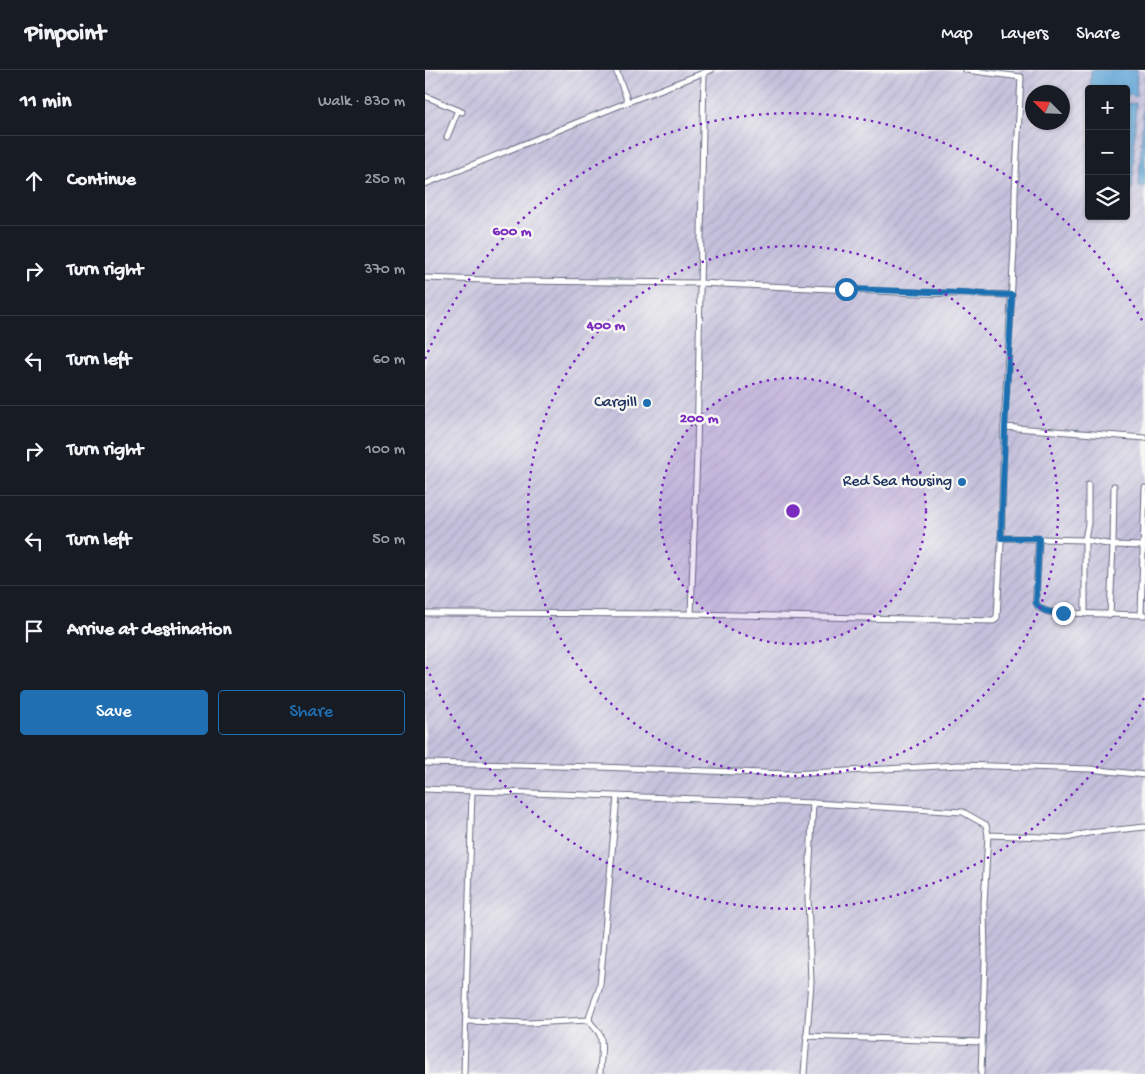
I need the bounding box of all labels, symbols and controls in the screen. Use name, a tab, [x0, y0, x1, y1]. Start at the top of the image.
text: Pinpoint	[25, 20, 106, 49]
text: Map	[941, 24, 973, 45]
text: Layers	[1001, 24, 1048, 45]
text: Share	[1076, 24, 1120, 45]
north arrow	[1025, 85, 1070, 130]
map controls	[1085, 85, 1130, 220]
button: +	[1085, 85, 1130, 130]
text: 11 min	[20, 90, 71, 115]
text: Walk · 830 m	[318, 93, 405, 112]
button: −	[1085, 130, 1130, 175]
icon: ahead	[20, 167, 48, 195]
text: Continue	[67, 169, 136, 192]
text: 250 m	[365, 171, 405, 190]
button: layers	[1085, 175, 1130, 220]
text: 600 m	[493, 223, 532, 241]
icon: right	[20, 257, 48, 285]
text: Turn right	[67, 259, 143, 282]
text: 370 m	[364, 261, 405, 280]
route start	[835, 278, 858, 301]
text: 400 m	[586, 317, 626, 335]
icon: left	[20, 347, 48, 375]
text: Turn left	[67, 349, 131, 372]
text: 60 m	[373, 351, 405, 370]
place label: Cargill	[594, 394, 637, 413]
marker: Cargill	[641, 397, 653, 409]
text: 200 m	[680, 410, 719, 428]
icon: right	[20, 437, 48, 465]
text: Turn right	[67, 439, 143, 462]
text: 100 m	[365, 441, 405, 460]
place label: Red Sea Housing	[843, 473, 952, 492]
marker: Red Sea Housing	[956, 476, 968, 488]
centre of rings	[784, 502, 802, 520]
icon: left	[20, 527, 48, 555]
text: Turn left	[67, 529, 131, 552]
text: 50 m	[372, 531, 405, 550]
route end	[1052, 602, 1075, 625]
icon: arrive	[20, 617, 48, 645]
text: Arrive at destination	[67, 619, 231, 642]
button: Save	[20, 690, 208, 735]
button: Share	[218, 690, 405, 735]

